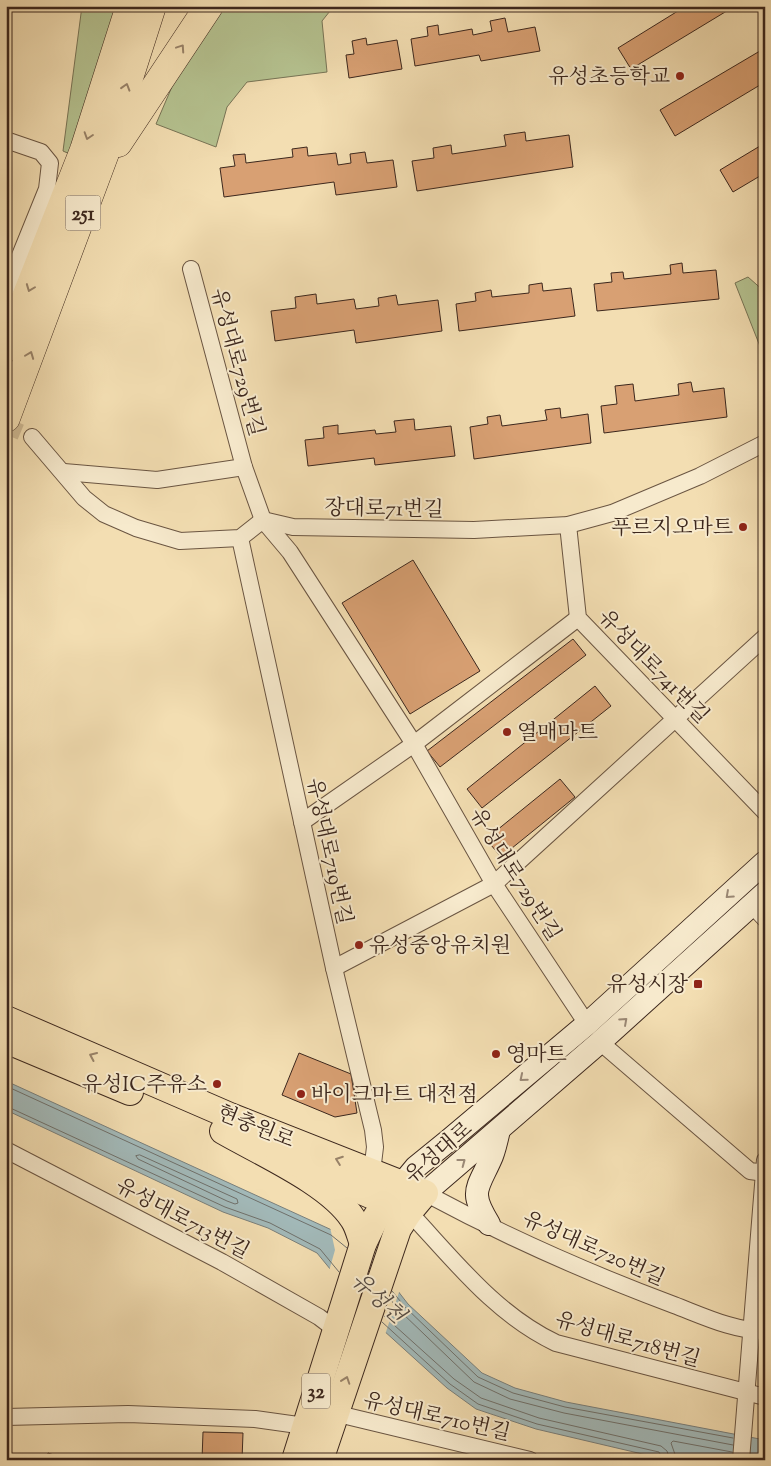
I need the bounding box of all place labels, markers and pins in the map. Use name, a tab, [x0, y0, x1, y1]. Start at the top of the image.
place label: 유성초등학교	[548, 63, 670, 93]
marker: 유성초등학교	[674, 70, 686, 82]
place label: 푸르지오마트	[611, 514, 733, 544]
marker: 푸르지오마트	[737, 521, 749, 533]
place label: 열매마트	[517, 719, 598, 749]
marker: 열매마트	[501, 726, 513, 738]
place label: 유성중앙유치원	[369, 932, 511, 962]
marker: 유성중앙유치원	[353, 939, 365, 951]
place label: 유성시장	[607, 971, 689, 1001]
marker: 유성시장	[692, 978, 704, 990]
place label: 영마트	[506, 1041, 567, 1071]
marker: 영마트	[490, 1048, 502, 1060]
place label: 유성IC주유소	[82, 1071, 207, 1101]
marker: 유성IC주유소	[211, 1078, 223, 1090]
place label: 바이크마트 대전점	[311, 1081, 478, 1111]
marker: 바이크마트 대전점	[295, 1088, 307, 1100]

